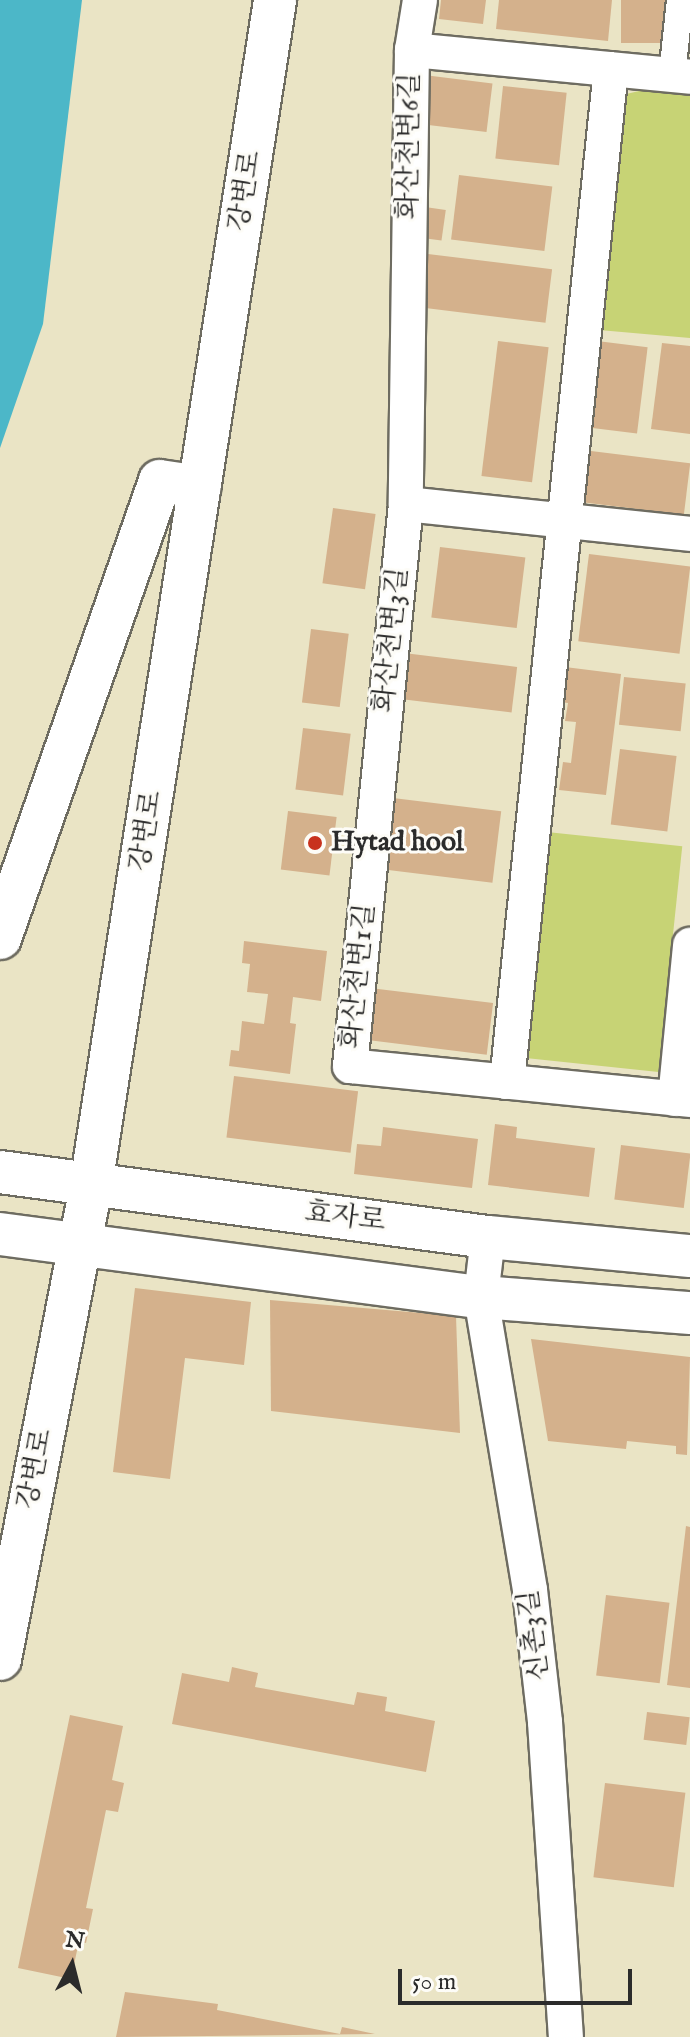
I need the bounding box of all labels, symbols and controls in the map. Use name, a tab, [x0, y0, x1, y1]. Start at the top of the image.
street label: 화산천변6길	[392, 72, 428, 220]
street label: 강변로	[223, 148, 269, 234]
street label: 화산천변3길	[368, 566, 416, 714]
street label: 강변로	[124, 788, 170, 874]
place label: Hytad hool	[331, 826, 464, 860]
marker: Hytad hool	[306, 834, 324, 852]
street label: 화산천변1길	[335, 902, 383, 1050]
street label: 효자로	[303, 1196, 387, 1240]
street label: 강변로	[12, 1426, 60, 1512]
street label: 신촌3길	[513, 1587, 557, 1683]
north arrow	[32, 1925, 112, 2005]
text: N	[64, 1926, 86, 1956]
scale bar	[402, 1953, 636, 2003]
text: 50 m	[412, 1967, 456, 1998]

